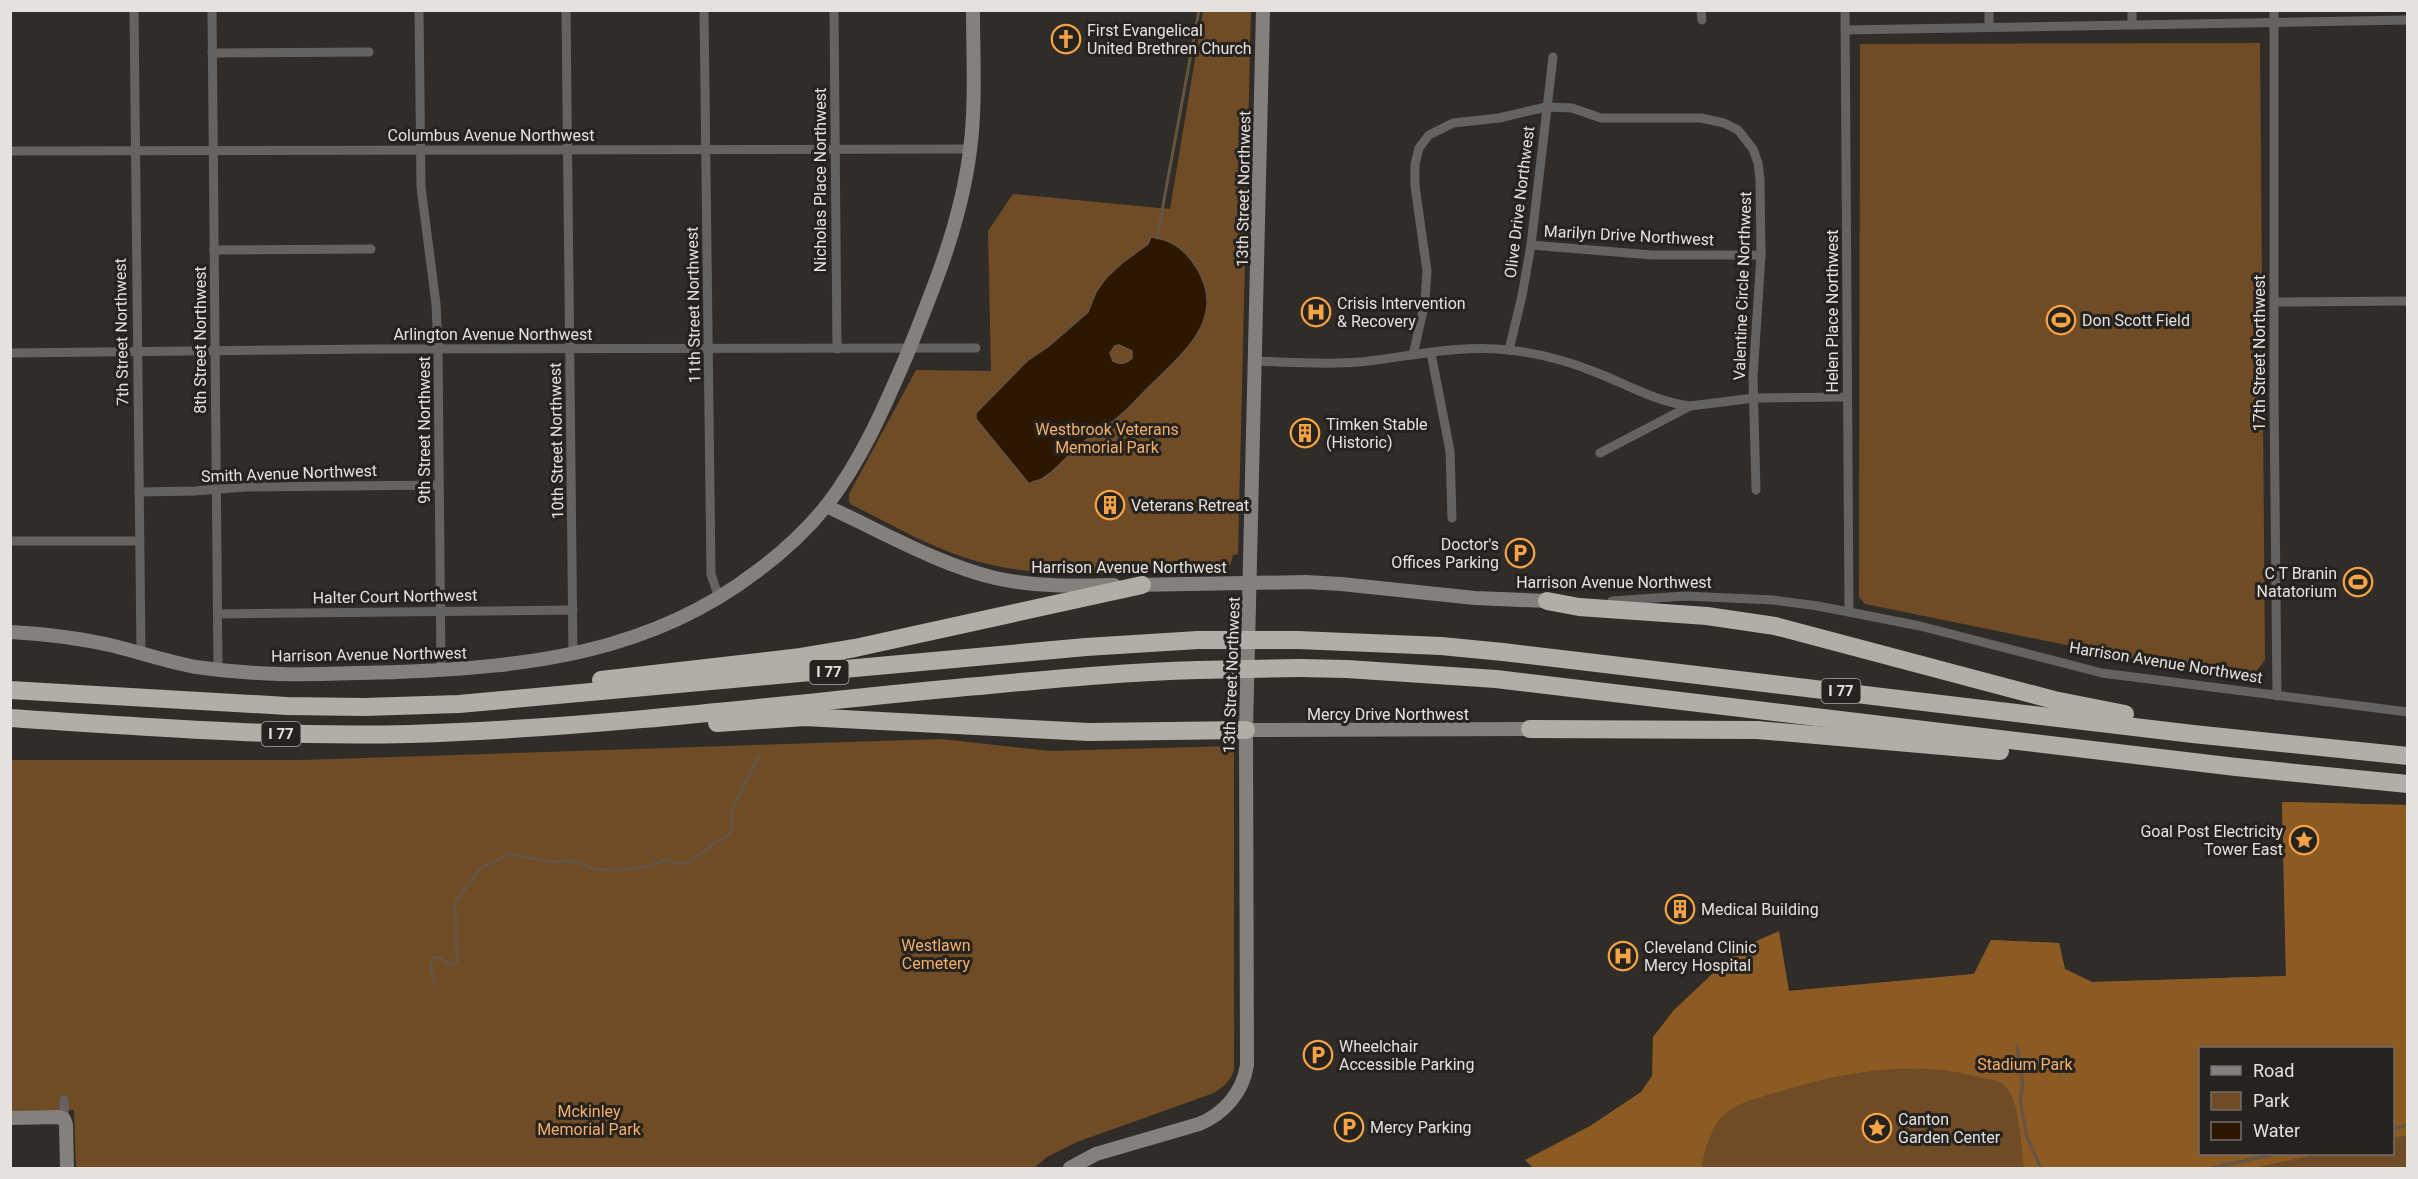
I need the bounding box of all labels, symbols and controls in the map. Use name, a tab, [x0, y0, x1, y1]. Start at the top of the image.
place label: First Evangelical United Brethren Church	[1087, 21, 1252, 58]
church icon: First Evangelical United Brethren Church	[1050, 23, 1082, 55]
street label: Nicholas Place Northwest	[811, 88, 830, 272]
street label: 13th Street Northwest	[1233, 111, 1254, 267]
street label: Olive Drive Northwest	[1501, 125, 1538, 279]
street label: Columbus Avenue Northwest	[388, 126, 595, 145]
street label: Valentine Circle Northwest	[1730, 191, 1755, 381]
street label: Marilyn Drive Northwest	[1543, 222, 1715, 249]
street label: 11th Street Northwest	[683, 227, 704, 383]
street label: Helen Place Northwest	[1823, 230, 1842, 393]
street label: 7th Street Northwest	[111, 258, 132, 406]
street label: 8th Street Northwest	[191, 266, 210, 414]
street label: 17th Street Northwest	[2250, 275, 2269, 431]
place label: Crisis Intervention & Recovery	[1337, 294, 1466, 331]
hospital icon: Crisis Intervention & Recovery	[1300, 296, 1332, 328]
sports icon: Don Scott Field	[2045, 304, 2077, 336]
place label: Don Scott Field	[2082, 311, 2190, 330]
street label: Arlington Avenue Northwest	[393, 325, 593, 344]
street label: 9th Street Northwest	[415, 356, 434, 504]
street label: 10th Street Northwest	[546, 363, 567, 519]
place label: Timken Stable (Historic)	[1326, 415, 1428, 452]
building icon: Timken Stable (Historic)	[1289, 417, 1321, 449]
park label: Westbrook Veterans Memorial Park	[1035, 420, 1179, 457]
street label: Smith Avenue Northwest	[201, 461, 377, 486]
building icon: Veterans Retreat	[1094, 489, 1126, 521]
place label: Veterans Retreat	[1131, 496, 1249, 515]
place label: Doctor's Offices Parking	[1391, 535, 1499, 572]
parking icon: Doctor's Offices Parking	[1504, 537, 1536, 569]
street label: Harrison Avenue Northwest	[1031, 558, 1227, 577]
place label: C T Branin Natatorium	[2257, 564, 2337, 601]
sports icon: C T Branin Natatorium	[2342, 566, 2374, 598]
street label: Harrison Avenue Northwest	[1516, 573, 1712, 592]
street label: Halter Court Northwest	[312, 586, 478, 607]
street label: 13th Street Northwest	[1219, 596, 1244, 754]
street label: Harrison Avenue Northwest	[2068, 638, 2264, 687]
street label: Harrison Avenue Northwest	[271, 643, 467, 666]
road number: I 77	[810, 660, 848, 684]
road number: I 77	[1822, 679, 1860, 703]
street label: Mercy Drive Northwest	[1307, 705, 1469, 724]
road number: I 77	[262, 722, 300, 746]
place label: Goal Post Electricity Tower East	[2140, 822, 2283, 859]
place icon: Goal Post Electricity Tower East	[2288, 824, 2320, 856]
building icon: Medical Building	[1664, 893, 1696, 925]
place label: Medical Building	[1701, 900, 1819, 919]
park label: Westlawn Cemetery	[901, 936, 971, 973]
place label: Cleveland Clinic Mercy Hospital	[1644, 938, 1757, 975]
hospital icon: Cleveland Clinic Mercy Hospital	[1607, 940, 1639, 972]
place label: Wheelchair Accessible Parking	[1339, 1037, 1474, 1074]
parking icon: Wheelchair Accessible Parking	[1302, 1039, 1334, 1071]
legend	[2199, 1047, 2394, 1155]
park label: Stadium Park	[1977, 1055, 2074, 1074]
text: Road	[2253, 1060, 2294, 1081]
text: Park	[2253, 1090, 2290, 1111]
park label: Mckinley Memorial Park	[537, 1102, 642, 1139]
place label: Canton Garden Center	[1898, 1110, 2001, 1147]
parking icon: Mercy Parking	[1333, 1111, 1365, 1143]
place icon: Canton Garden Center	[1861, 1112, 1893, 1144]
place label: Mercy Parking	[1370, 1118, 1472, 1137]
text: Water	[2253, 1120, 2300, 1141]

